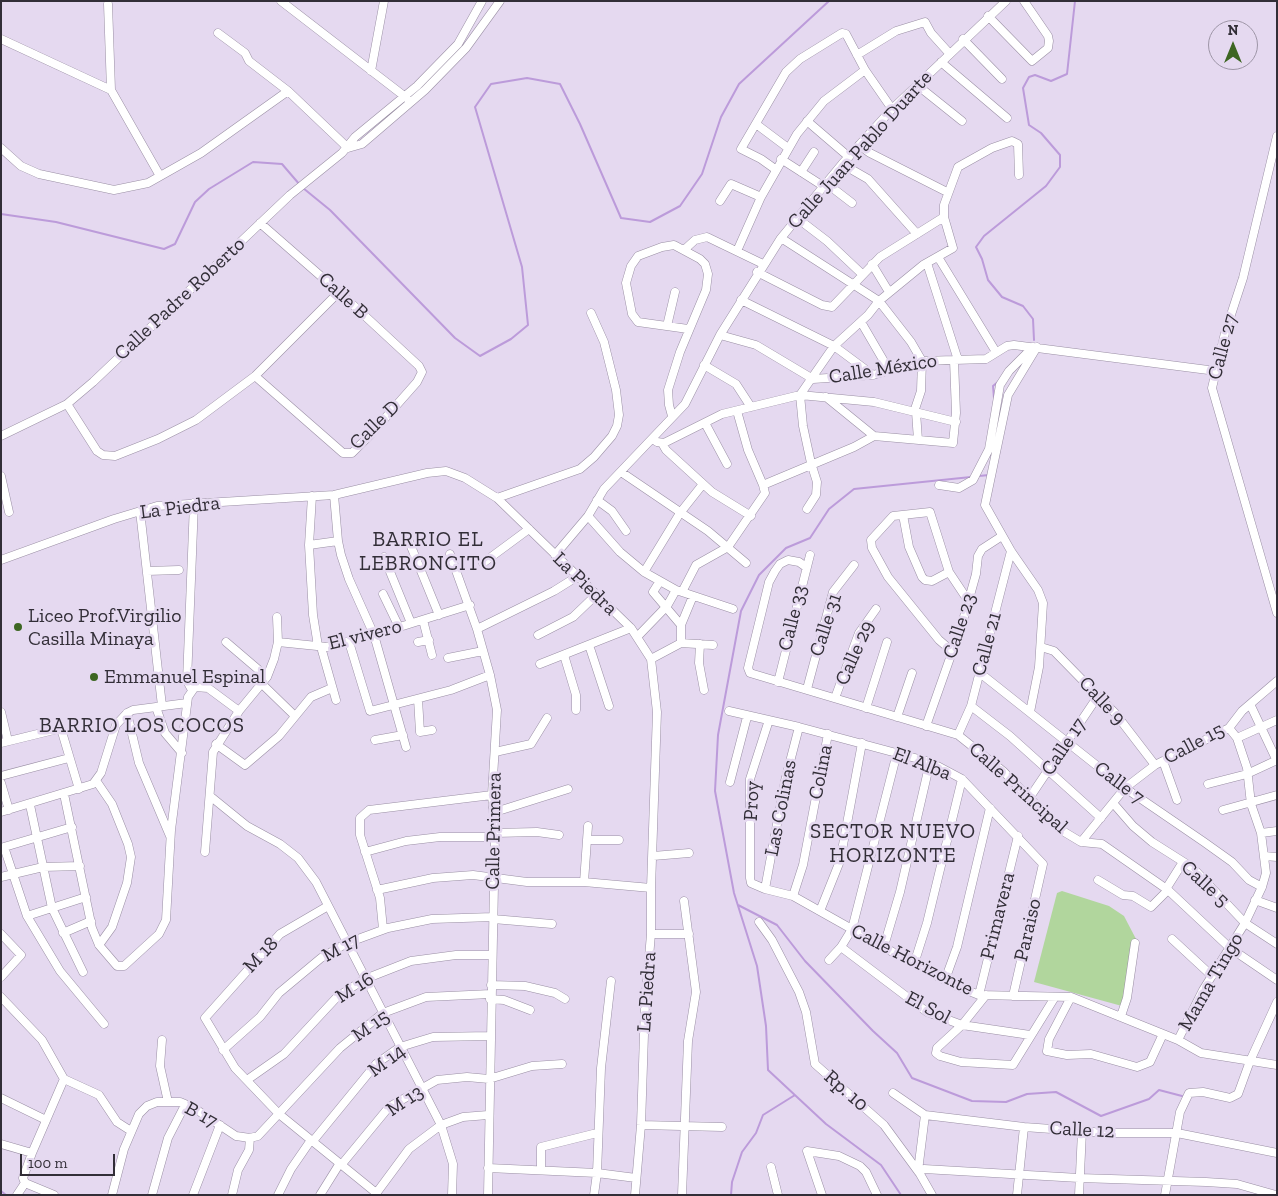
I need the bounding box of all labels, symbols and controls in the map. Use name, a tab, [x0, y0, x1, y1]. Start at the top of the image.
north arrow	[1208, 20, 1258, 70]
text: N	[1228, 22, 1238, 39]
street label: Calle Juan Pablo Duarte	[783, 66, 937, 234]
street label: Calle Padre Roberto	[110, 232, 250, 366]
street label: Calle B	[313, 267, 373, 325]
street label: Calle 27	[1203, 312, 1243, 382]
street label: Calle México	[827, 349, 939, 389]
street label: Calle D	[345, 395, 405, 455]
street label: La Piedra	[139, 491, 221, 525]
district label: BARRIO EL LEBRONCITO	[358, 527, 498, 577]
street label: La Piedra	[548, 547, 622, 621]
street label: Calle 33	[773, 583, 813, 653]
street label: Calle 23	[938, 590, 982, 662]
street label: Calle 31	[805, 591, 847, 659]
place label: Liceo Prof.Virgilio Casilla Minaya	[28, 604, 181, 651]
street label: Calle 21	[967, 609, 1007, 679]
street label: El vivero	[326, 614, 404, 656]
street label: Calle 29	[830, 617, 880, 689]
marker: Liceo Prof.Virgilio Casilla Minaya	[12, 621, 24, 633]
place label: Emmanuel Espinal	[104, 665, 265, 689]
marker: Emmanuel Espinal	[88, 671, 100, 683]
street label: Calle 9	[1074, 672, 1130, 730]
district label: BARRIO LOS COCOS	[37, 713, 247, 739]
street label: Calle 17	[1036, 714, 1092, 780]
street label: Calle 15	[1160, 718, 1228, 770]
street label: Calle Principal	[964, 737, 1072, 839]
street label: El Alba	[890, 742, 954, 786]
street label: Colina	[804, 743, 838, 801]
street label: Calle 7	[1089, 756, 1149, 810]
street label: Las Colinas	[760, 758, 802, 858]
street label: Calle Primera	[481, 772, 507, 890]
street label: Proy	[739, 780, 765, 822]
district label: SECTOR NUEVO HORIZONTE	[808, 819, 978, 869]
street label: Calle 5	[1176, 856, 1234, 912]
street label: Primavera	[976, 870, 1020, 962]
street label: Paraiso	[1009, 896, 1047, 964]
street label: Calle Horizonte	[847, 919, 977, 1001]
street label: M 17	[318, 928, 364, 968]
street label: Mama Tingo	[1173, 929, 1249, 1035]
street label: M 18	[238, 932, 284, 978]
street label: La Piedra	[632, 951, 662, 1033]
street label: M 16	[331, 967, 379, 1009]
street label: El Sol	[901, 986, 955, 1030]
street label: M 15	[348, 1005, 394, 1047]
street label: M 14	[363, 1039, 411, 1083]
street label: Rp. 10	[819, 1065, 873, 1117]
street label: M 13	[382, 1080, 428, 1122]
street label: B 17	[181, 1096, 221, 1134]
street label: Calle 12	[1049, 1116, 1115, 1144]
scale bar	[22, 1144, 118, 1176]
text: 100 m	[28, 1154, 67, 1172]

